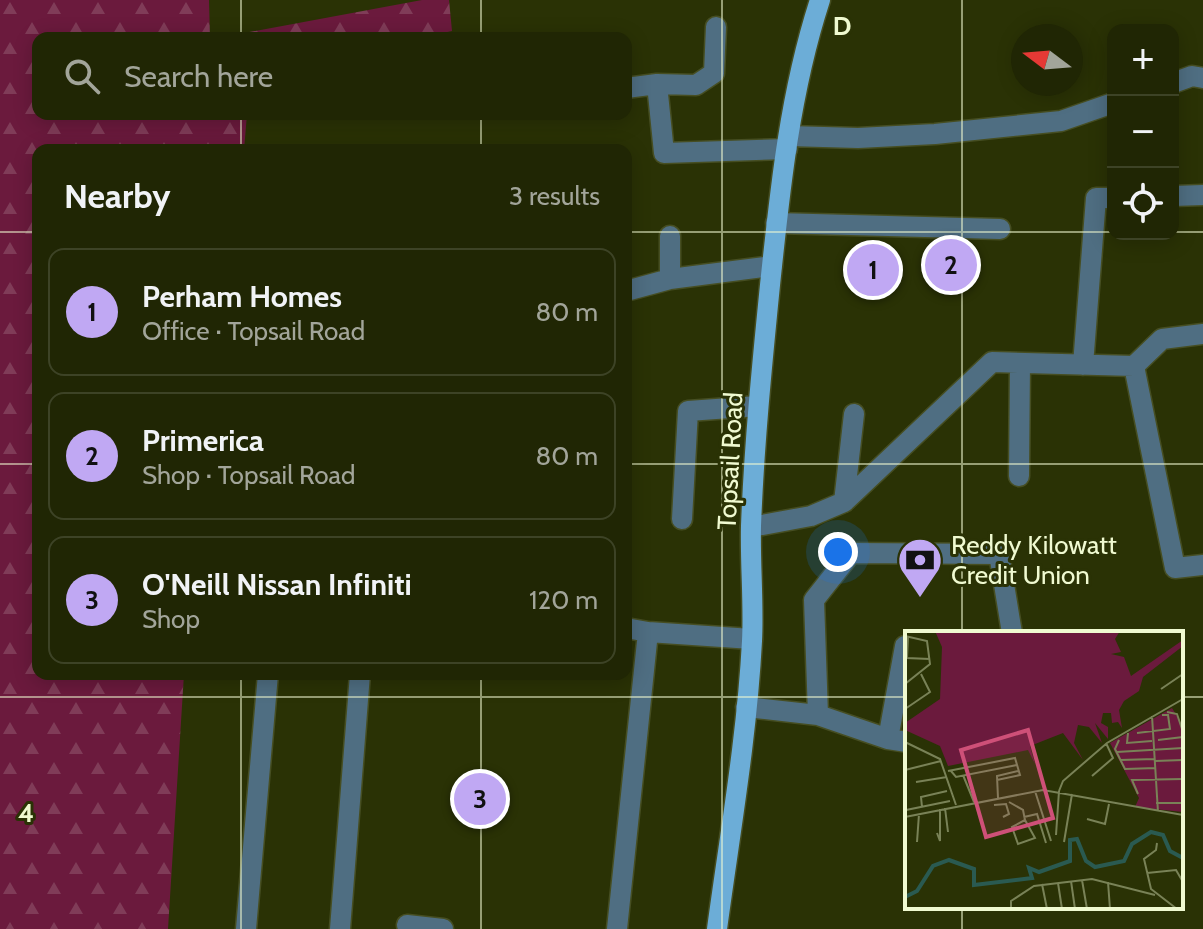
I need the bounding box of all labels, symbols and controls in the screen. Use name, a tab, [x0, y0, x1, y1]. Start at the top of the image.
text: D	[833, 10, 851, 42]
north arrow	[1011, 24, 1083, 96]
map controls	[1107, 24, 1179, 240]
button: +	[1107, 24, 1179, 96]
search box	[32, 32, 632, 120]
icon: search	[60, 54, 104, 98]
text: Search here	[124, 58, 273, 95]
button: −	[1107, 96, 1179, 168]
button: locate	[1107, 168, 1179, 240]
text: Nearby	[64, 175, 171, 217]
text: 3 results	[509, 180, 600, 212]
pin: 2	[925, 235, 977, 295]
pin: 1	[847, 240, 899, 300]
text: Perham Homes	[142, 278, 342, 315]
text: 1	[87, 296, 97, 328]
text: 80 m	[535, 296, 598, 328]
text: Office · Topsail Road	[142, 315, 365, 347]
street label: Topsail Road	[710, 391, 750, 531]
text: Primerica	[142, 422, 264, 459]
text: 2	[85, 440, 99, 472]
text: 80 m	[535, 440, 598, 472]
text: Shop · Topsail Road	[142, 459, 356, 491]
place label: Reddy Kilowatt Credit Union	[951, 529, 1117, 591]
your location	[818, 532, 858, 572]
bank icon: Reddy Kilowatt Credit Union	[896, 536, 944, 599]
text: O'Neill Nissan Infiniti	[142, 566, 412, 603]
text: 3	[85, 584, 99, 616]
text: 120 m	[529, 584, 598, 616]
text: Shop	[142, 603, 200, 635]
inset map	[905, 631, 1183, 909]
pin: 3	[454, 769, 506, 829]
text: 4	[18, 797, 34, 829]

